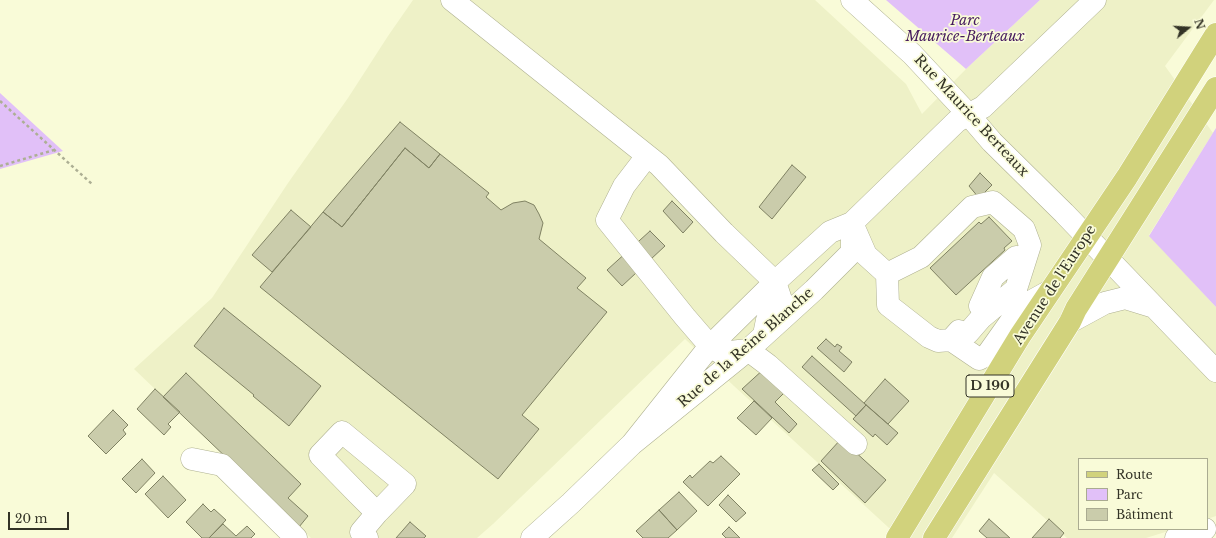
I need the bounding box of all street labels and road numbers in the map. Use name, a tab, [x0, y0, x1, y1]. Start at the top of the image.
street label: Rue Maurice Berteaux	[910, 52, 1032, 180]
street label: Avenue de l'Europe	[1010, 222, 1100, 348]
street label: Rue de la Reine Blanche	[675, 285, 817, 411]
road number: D 190	[966, 375, 1014, 397]

